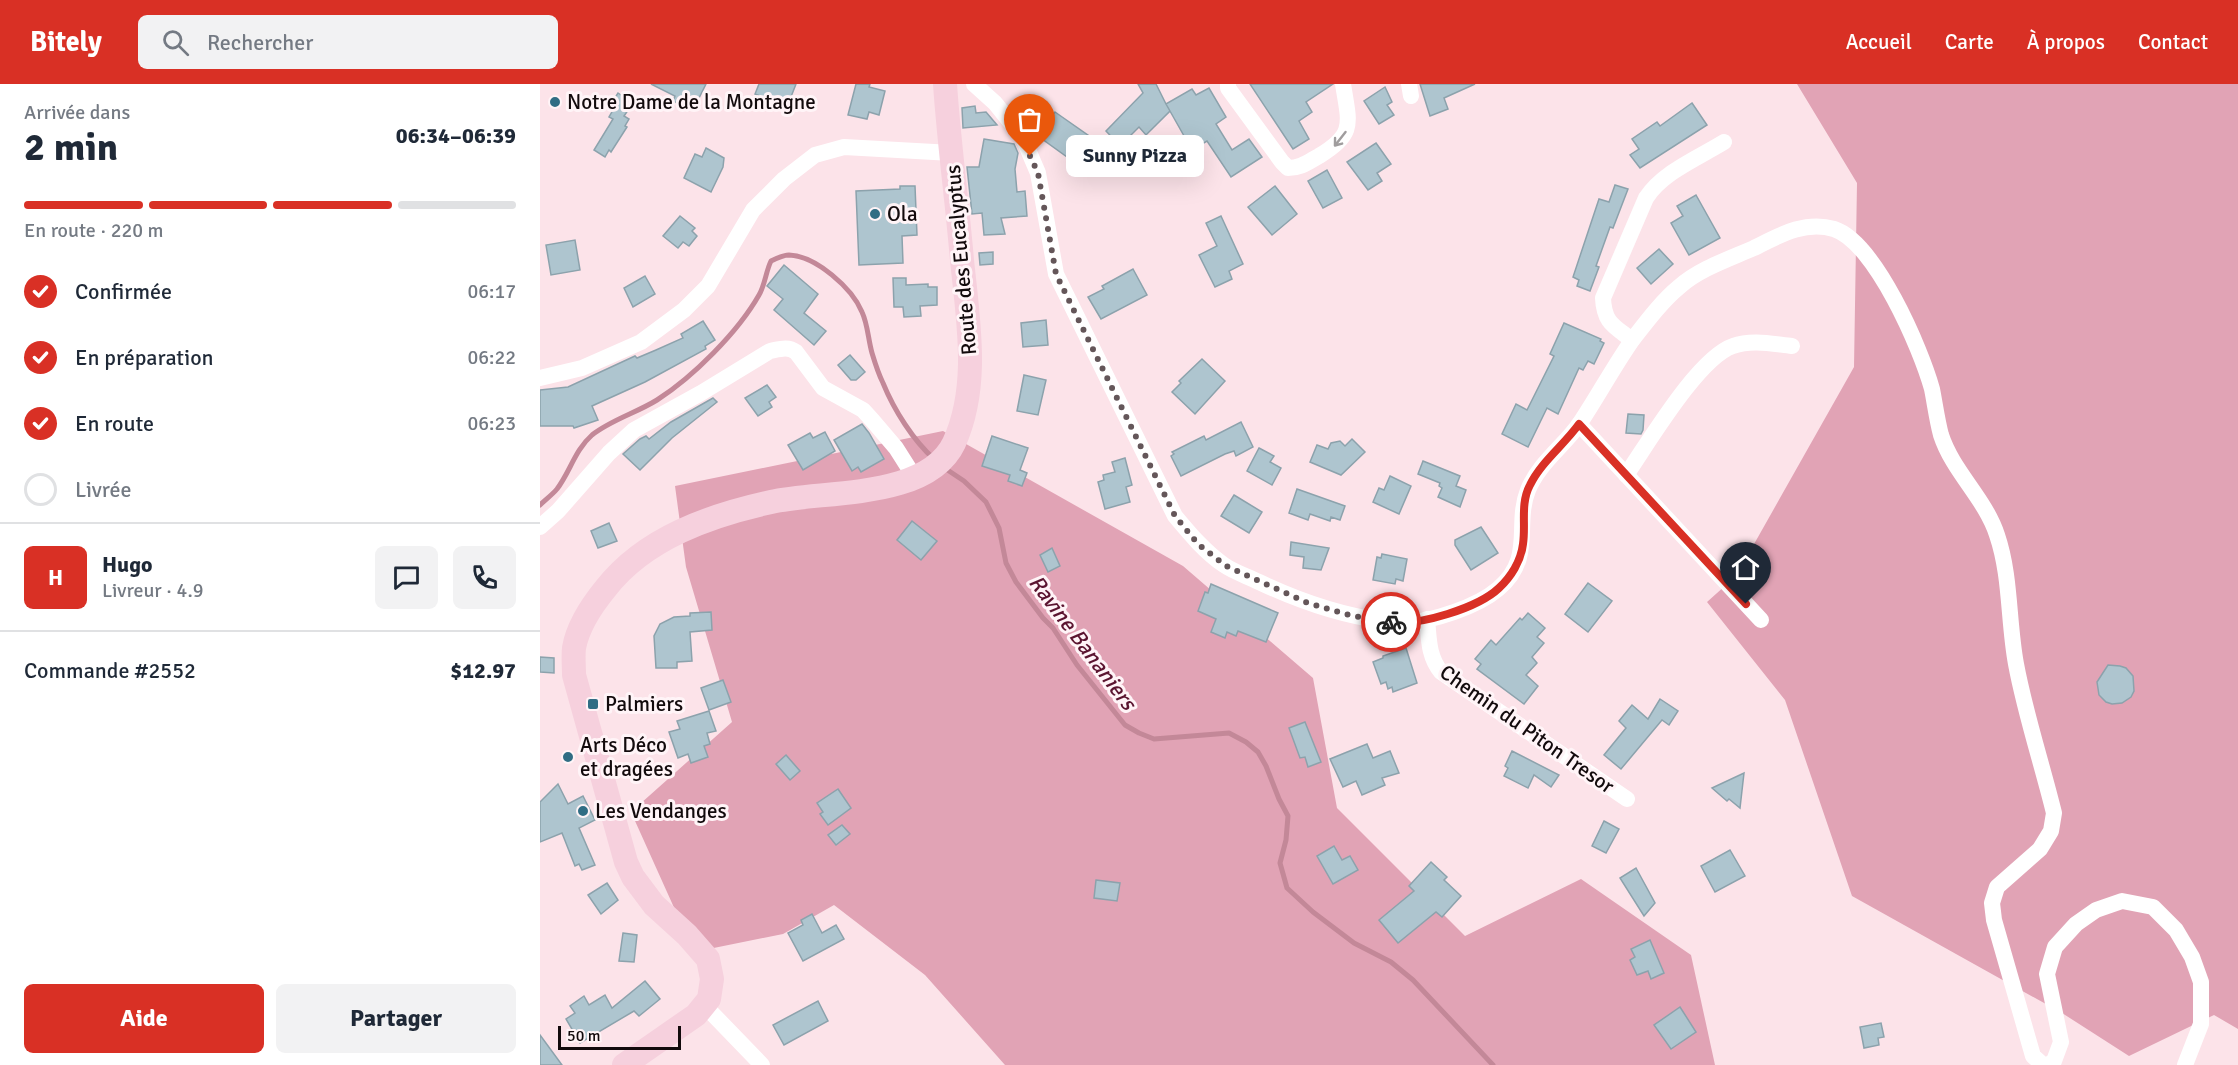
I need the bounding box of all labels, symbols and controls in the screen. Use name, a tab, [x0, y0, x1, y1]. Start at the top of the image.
search box	[138, 15, 558, 69]
text: Bitely	[30, 25, 102, 59]
icon: search	[159, 26, 192, 59]
text: Rechercher	[207, 29, 313, 56]
text: Accueil	[1846, 29, 1912, 55]
text: Carte	[1945, 29, 1994, 55]
text: À propos	[2027, 29, 2105, 55]
text: Contact	[2138, 29, 2208, 55]
place label: Notre Dame de la Montagne	[567, 89, 816, 115]
pin	[1004, 94, 1055, 156]
marker: Notre Dame de la Montagne	[548, 95, 562, 109]
text: Arrivée dans	[24, 100, 130, 125]
icon: bag	[1013, 103, 1046, 136]
text: 06:34–06:39	[396, 122, 516, 149]
text: 2 min	[24, 123, 118, 171]
one-way arrow	[1333, 131, 1346, 147]
callout: Sunny Pizza	[1066, 135, 1204, 177]
text: Sunny Pizza	[1083, 143, 1187, 168]
street label: Route des Eucalyptus	[940, 164, 982, 356]
place label: Ola	[887, 201, 918, 227]
marker: Ola	[868, 207, 882, 221]
text: En route · 220 m	[24, 218, 163, 243]
icon: check	[24, 275, 57, 308]
text: Confirmée	[75, 278, 172, 305]
text: 06:17	[467, 279, 516, 304]
icon: check	[24, 341, 57, 374]
text: En préparation	[75, 344, 214, 371]
text: 06:22	[467, 345, 516, 370]
icon: check	[24, 407, 57, 440]
text: En route	[75, 410, 154, 437]
text: 06:23	[467, 411, 516, 436]
text: Livrée	[75, 476, 132, 503]
pin	[1720, 542, 1771, 604]
button: chat	[375, 546, 438, 609]
button: phone	[453, 546, 516, 609]
text: Hugo	[102, 551, 152, 578]
icon: home	[1729, 551, 1762, 584]
text: H	[48, 564, 63, 591]
water label: Ravine Bananiers	[1023, 570, 1143, 717]
text: Livreur · 4.9	[102, 578, 203, 603]
courier	[1361, 592, 1421, 652]
icon: bike	[1375, 606, 1408, 639]
text: Commande #2552	[24, 657, 196, 684]
text: $12.97	[450, 657, 516, 684]
street label: Chemin du Piton Tresor	[1435, 659, 1619, 799]
place label: Palmiers	[605, 691, 683, 717]
marker: Palmiers	[586, 697, 600, 711]
place label: Arts Déco et dragées	[580, 732, 673, 782]
marker: Arts Déco et dragées	[561, 750, 575, 764]
place label: Les Vendanges	[595, 798, 727, 824]
marker: Les Vendanges	[576, 804, 590, 818]
button: Aide	[24, 984, 264, 1053]
button: Partager	[276, 984, 516, 1053]
scale bar	[558, 1023, 681, 1050]
text: 50 m	[567, 1026, 601, 1046]

